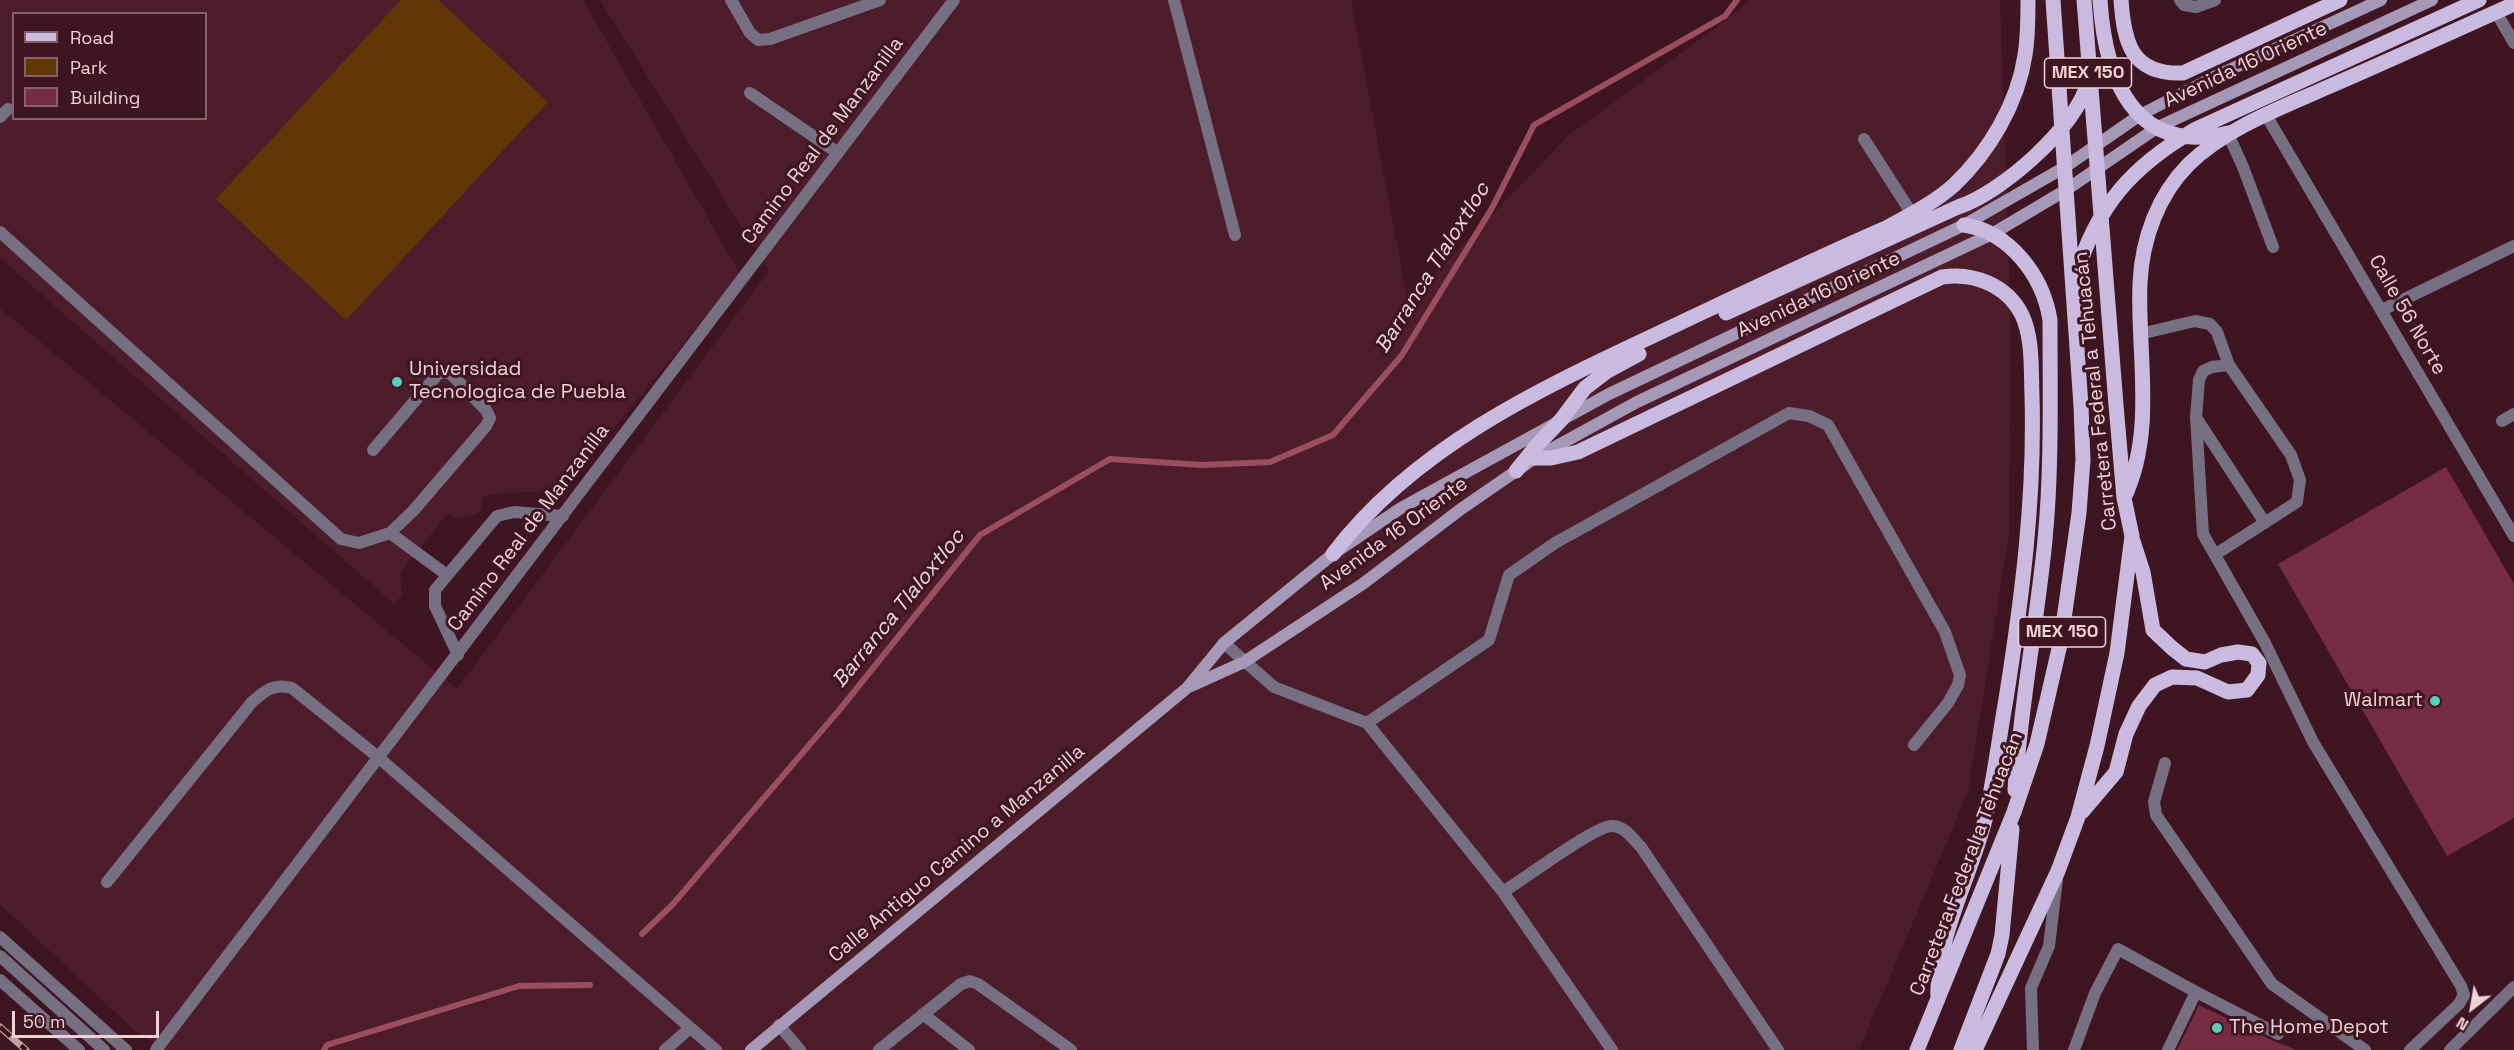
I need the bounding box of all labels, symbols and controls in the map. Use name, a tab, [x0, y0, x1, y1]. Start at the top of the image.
legend	[12, 12, 207, 120]
street label: Avenida 16 Oriente	[2161, 17, 2331, 113]
text: Road	[70, 26, 114, 49]
street label: Camino Real de Manzanilla	[737, 33, 909, 249]
text: Park	[70, 56, 107, 79]
road number: MEX 150	[2044, 58, 2132, 88]
text: Building	[70, 86, 140, 109]
water label: Barranca Tlaloxtloc	[1370, 178, 1496, 358]
street label: Avenida 16 Oriente	[1734, 247, 1904, 343]
street label: Carretera Federal a Tehuacán	[2069, 250, 2123, 532]
street label: Calle 56 Norte	[2363, 251, 2451, 379]
place label: Universidad Tecnologica de Puebla	[409, 358, 626, 405]
marker: Universidad Tecnologica de Puebla	[390, 375, 404, 389]
street label: Camino Real de Manzanilla	[443, 420, 615, 636]
street label: Avenida 16 Oriente	[1315, 472, 1473, 596]
water label: Barranca Tlaloxtloc	[827, 525, 971, 693]
road number: MEX 150	[2018, 617, 2106, 647]
place label: Walmart	[2344, 689, 2423, 713]
marker: Walmart	[2428, 694, 2442, 708]
street label: Carretera Federal a Tehuacán	[1906, 729, 2028, 999]
street label: Calle Antiguo Camino a Manzanilla	[824, 740, 1090, 968]
north arrow	[2442, 978, 2502, 1038]
scale bar	[15, 999, 162, 1037]
text: 50 m	[23, 1010, 65, 1033]
text: N	[2452, 1012, 2472, 1036]
place label: The Home Depot	[2229, 1016, 2389, 1040]
marker: The Home Depot	[2210, 1021, 2224, 1035]

